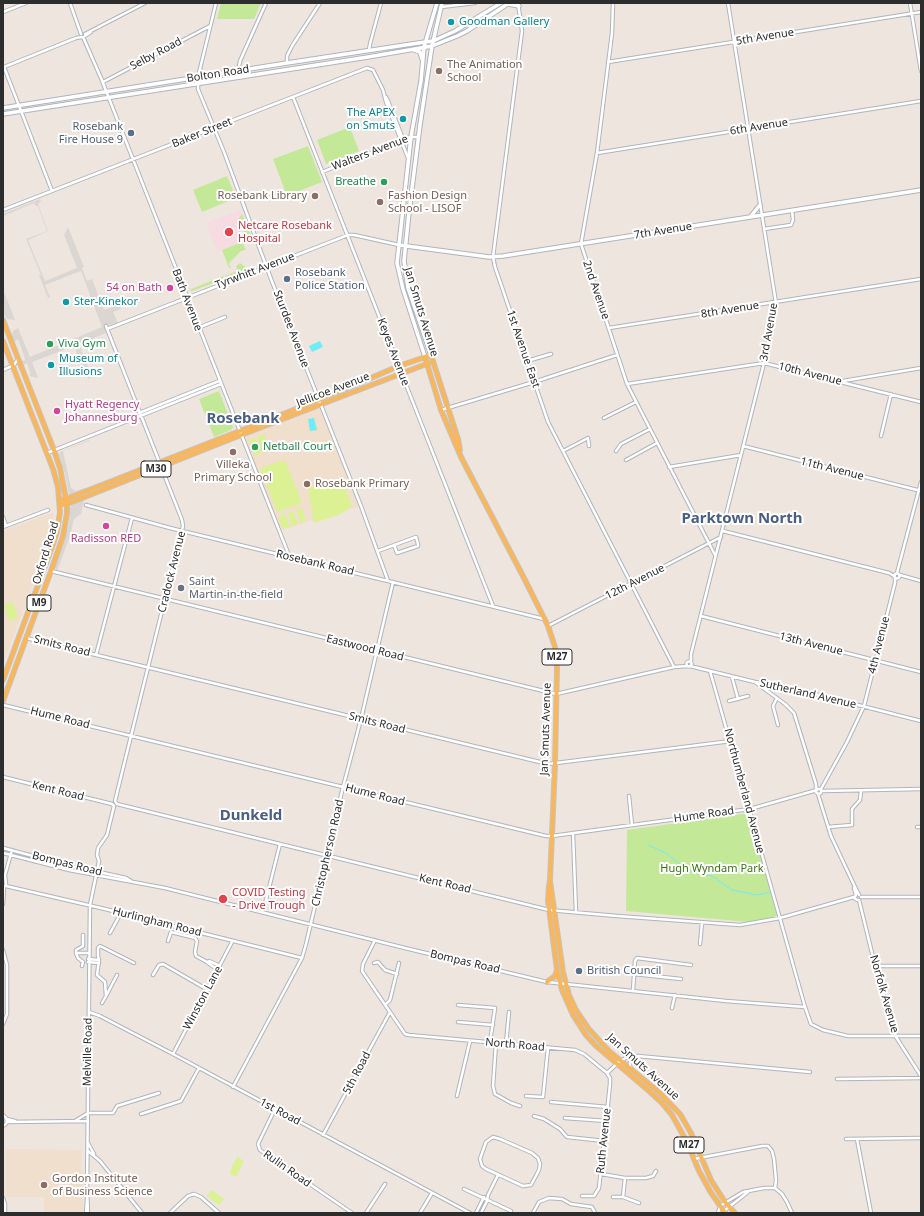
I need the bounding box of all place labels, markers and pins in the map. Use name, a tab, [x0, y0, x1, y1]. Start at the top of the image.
place label: Goodman Gallery	[459, 15, 549, 29]
marker: Goodman Gallery	[446, 17, 456, 27]
place label: The Animation School	[447, 58, 522, 84]
marker: The Animation School	[434, 66, 444, 76]
place label: The APEX on Smuts	[346, 106, 395, 132]
marker: The APEX on Smuts	[398, 114, 408, 124]
place label: Rosebank Fire House 9	[59, 120, 123, 146]
marker: Rosebank Fire House 9	[126, 128, 136, 138]
place label: Breathe	[335, 175, 376, 189]
marker: Breathe	[379, 177, 389, 187]
place label: Rosebank Library	[218, 189, 307, 203]
place label: Fashion Design School - LISOF	[388, 189, 467, 215]
marker: Rosebank Library	[310, 191, 320, 201]
marker: Fashion Design School - LISOF	[375, 197, 385, 207]
place label: Netcare Rosebank Hospital	[238, 219, 332, 245]
marker: Netcare Rosebank Hospital	[223, 226, 235, 238]
place label: Rosebank Police Station	[295, 266, 365, 292]
marker: Rosebank Police Station	[282, 274, 292, 284]
place label: 54 on Bath	[106, 281, 162, 295]
marker: 54 on Bath	[165, 283, 175, 293]
place label: Ster-Kinekor	[74, 295, 138, 309]
marker: Ster-Kinekor	[61, 297, 71, 307]
place label: Viva Gym	[58, 337, 106, 351]
marker: Viva Gym	[45, 339, 55, 349]
place label: Museum of Illusions	[59, 352, 118, 378]
marker: Museum of Illusions	[46, 360, 56, 370]
place label: Hyatt Regency Johannesburg	[65, 398, 139, 424]
marker: Hyatt Regency Johannesburg	[52, 406, 62, 416]
place label: Netball Court	[263, 440, 332, 454]
marker: Netball Court	[250, 442, 260, 452]
marker: Villeka Primary School	[228, 447, 238, 457]
place label: Villeka Primary School	[194, 458, 272, 484]
place label: Rosebank Primary	[315, 477, 409, 491]
marker: Rosebank Primary	[302, 479, 312, 489]
marker: Radisson RED	[101, 521, 111, 531]
place label: Radisson RED	[71, 532, 141, 546]
place label: Saint Martin-in-the-field	[189, 575, 283, 601]
marker: Saint Martin-in-the-field	[176, 583, 186, 593]
place label: COVID Testing - Drive Trough	[232, 886, 306, 912]
marker: COVID Testing - Drive Trough	[217, 893, 229, 905]
place label: British Council	[587, 964, 661, 978]
marker: British Council	[574, 966, 584, 976]
place label: Gordon Institute of Business Science	[52, 1172, 152, 1198]
marker: Gordon Institute of Business Science	[39, 1180, 49, 1190]

